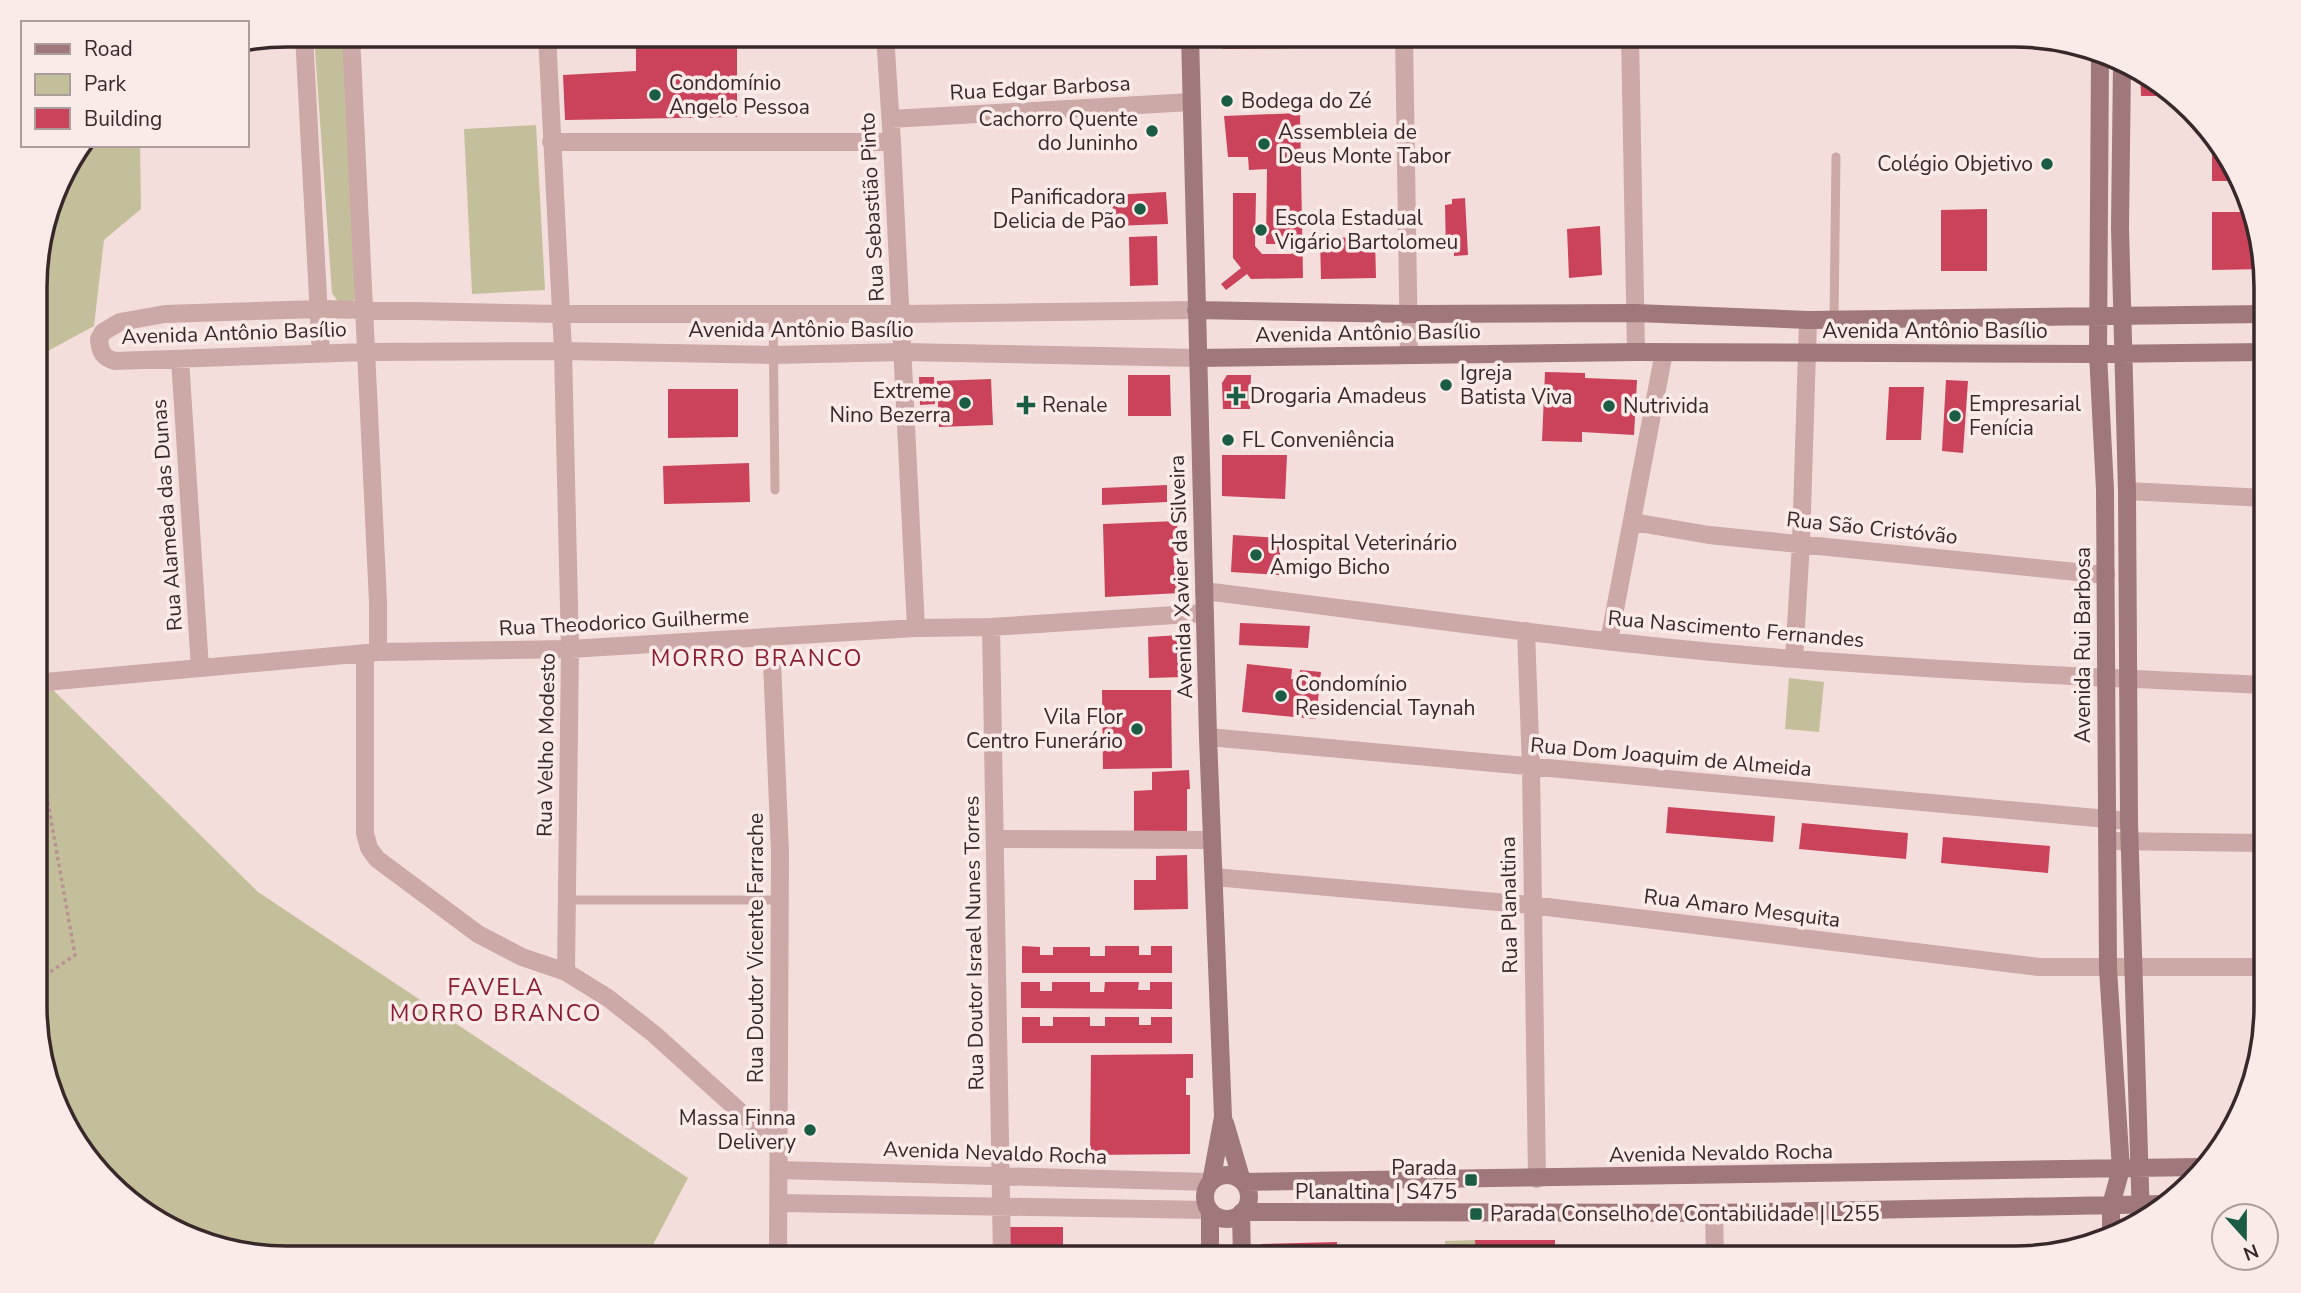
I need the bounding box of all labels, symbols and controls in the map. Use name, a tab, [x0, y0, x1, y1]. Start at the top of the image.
legend	[21, 21, 248, 147]
text: Road	[84, 35, 133, 63]
place label: Condomínio Angelo Pessoa	[669, 69, 810, 121]
street label: Rua Edgar Barbosa	[949, 69, 1131, 107]
text: Park	[84, 70, 126, 98]
marker: Condomínio Angelo Pessoa	[647, 87, 663, 103]
place label: Bodega do Zé	[1241, 87, 1372, 115]
marker: Bodega do Zé	[1219, 93, 1235, 109]
text: Building	[84, 105, 162, 133]
place label: Cachorro Quente do Juninho	[978, 105, 1138, 157]
street label: Rua Sebastião Pinto	[853, 112, 891, 302]
place label: Assembleia de Deus Monte Tabor	[1278, 118, 1451, 170]
marker: Cachorro Quente do Juninho	[1144, 123, 1160, 139]
marker: Assembleia de Deus Monte Tabor	[1256, 136, 1272, 152]
place label: Colégio Objetivo	[1877, 150, 2033, 178]
marker: Colégio Objetivo	[2039, 156, 2055, 172]
place label: Panificadora Delicia de Pão	[993, 183, 1126, 235]
marker: Panificadora Delicia de Pão	[1132, 201, 1148, 217]
place label: Escola Estadual Vigário Bartolomeu	[1274, 204, 1458, 256]
marker: Escola Estadual Vigário Bartolomeu	[1253, 222, 1269, 238]
street label: Avenida Antônio Basílio	[121, 315, 347, 351]
street label: Avenida Antônio Basílio	[688, 316, 914, 344]
street label: Avenida Antônio Basílio	[1255, 317, 1481, 349]
street label: Avenida Antônio Basílio	[1822, 317, 2048, 345]
place label: Igreja Batista Viva	[1460, 359, 1573, 411]
place label: Extreme Nino Bezerra	[830, 377, 951, 429]
marker: Igreja Batista Viva	[1438, 377, 1454, 393]
place label: Drogaria Amadeus	[1250, 382, 1427, 410]
marker: Drogaria Amadeus	[1228, 388, 1244, 404]
place label: Empresarial Fenícia	[1969, 390, 2082, 442]
place label: Renale	[1042, 391, 1107, 419]
place label: Nutrivida	[1623, 392, 1709, 420]
marker: Extreme Nino Bezerra	[957, 395, 973, 411]
marker: Renale	[1016, 395, 1036, 415]
street label: Rua Alameda das Dunas	[145, 398, 189, 632]
marker: Nutrivida	[1601, 398, 1617, 414]
marker: Empresarial Fenícia	[1947, 408, 1963, 424]
place label: FL Conveniência	[1242, 426, 1395, 454]
marker: FL Conveniência	[1220, 432, 1236, 448]
street label: Avenida Xavier da Silveira	[1163, 454, 1199, 700]
street label: Rua São Cristóvão	[1785, 505, 1959, 551]
place label: Hospital Veterinário Amigo Bicho	[1270, 529, 1457, 581]
marker: Hospital Veterinário Amigo Bicho	[1248, 547, 1264, 563]
street label: Avenida Rui Barbosa	[2069, 547, 2097, 743]
street label: Rua Theodorico Guilherme	[498, 601, 750, 643]
street label: Rua Nascimento Fernandes	[1607, 604, 1865, 654]
district label: MORRO BRANCO	[651, 643, 863, 674]
street label: Rua Velho Modesto	[530, 653, 562, 837]
place label: Condomínio Residencial Taynah	[1295, 670, 1475, 722]
marker: Condomínio Residencial Taynah	[1273, 688, 1289, 704]
place label: Vila Flor Centro Funerário	[966, 703, 1123, 755]
marker: Vila Flor Centro Funerário	[1129, 721, 1145, 737]
street label: Rua Dom Joaquim de Almeida	[1529, 731, 1813, 783]
street label: Rua Doutor Israel Nunes Torres	[957, 795, 991, 1091]
street label: Rua Doutor Vicente Farrache	[742, 813, 770, 1083]
street label: Rua Planaltina	[1494, 836, 1524, 974]
street label: Rua Amaro Mesquita	[1642, 882, 1842, 934]
district label: FAVELA MORRO BRANCO	[390, 972, 602, 1029]
place label: Massa Finna Delivery	[679, 1104, 796, 1156]
marker: Massa Finna Delivery	[802, 1122, 818, 1138]
street label: Avenida Nevaldo Rocha	[882, 1135, 1108, 1171]
street label: Avenida Nevaldo Rocha	[1609, 1137, 1833, 1169]
place label: Parada Planaltina | S475	[1295, 1154, 1457, 1206]
marker: Parada Planaltina | S475	[1463, 1172, 1479, 1188]
place label: Parada Conselho de Contabilidade | L255	[1490, 1200, 1880, 1228]
north arrow	[2210, 1202, 2280, 1272]
marker: Parada Conselho de Contabilidade | L255	[1468, 1206, 1484, 1222]
text: N	[2239, 1237, 2262, 1267]

